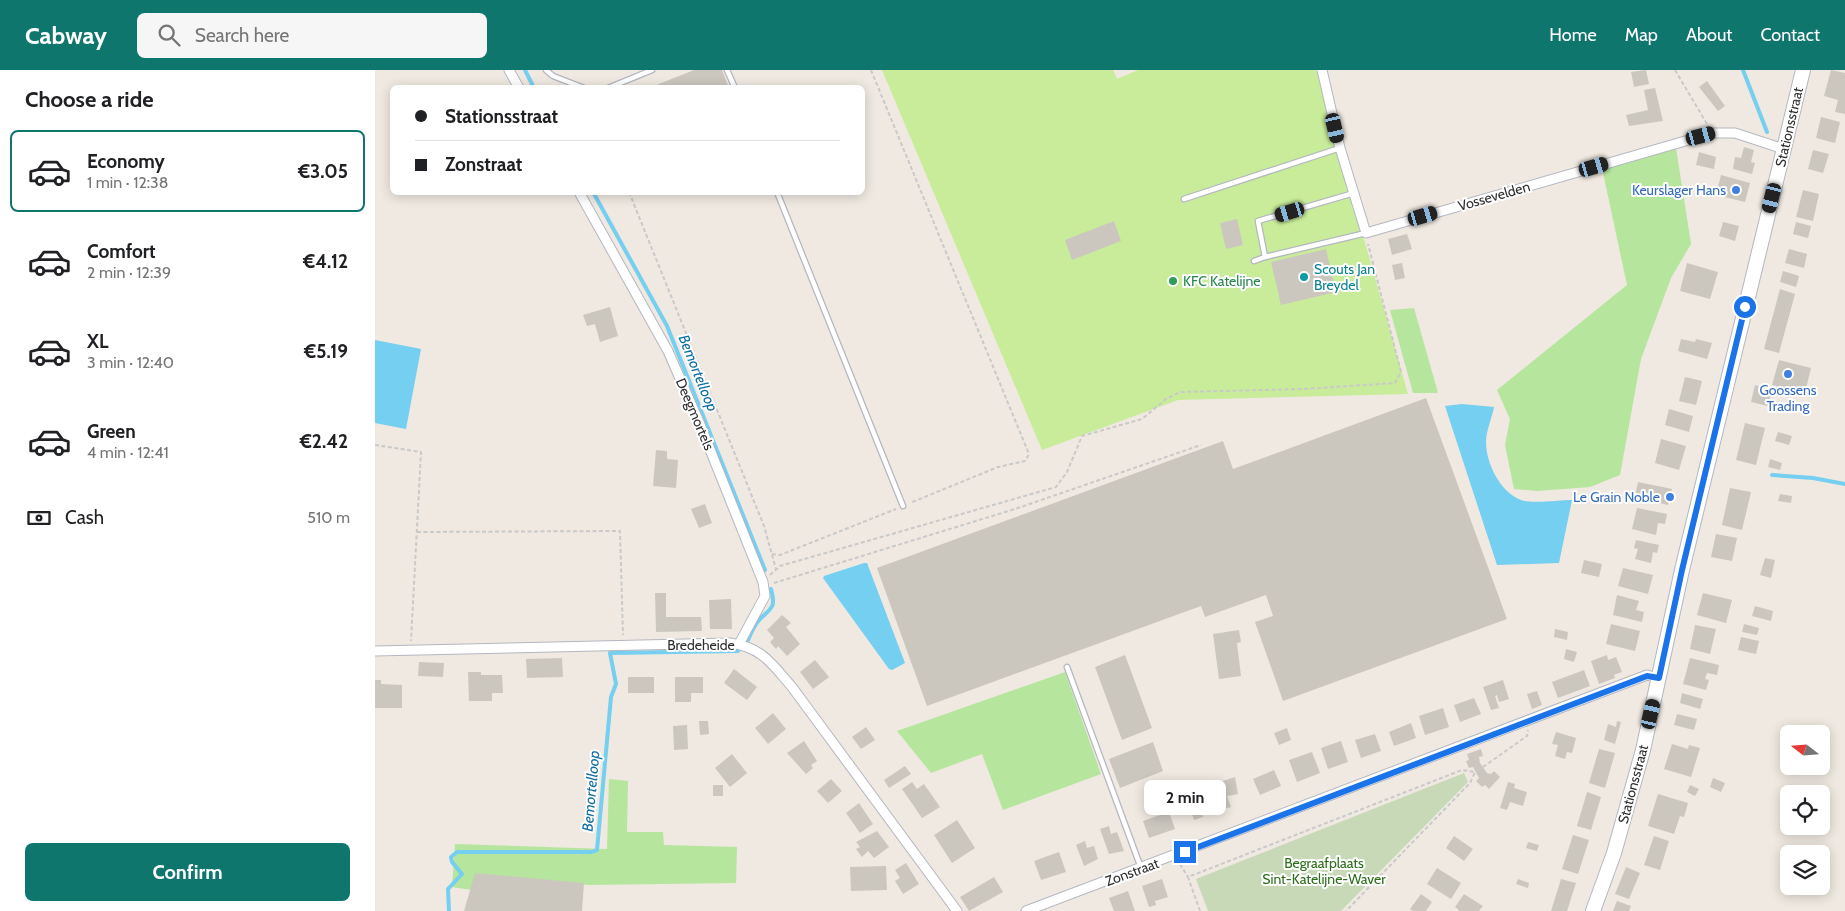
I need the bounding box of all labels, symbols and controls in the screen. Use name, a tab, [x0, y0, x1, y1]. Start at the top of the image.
search box	[137, 13, 487, 58]
text: Cabway	[25, 21, 107, 50]
icon: search	[155, 21, 183, 49]
text: Search here	[195, 24, 289, 47]
text: Home	[1549, 24, 1597, 46]
text: Map	[1625, 24, 1658, 46]
text: About	[1686, 24, 1732, 46]
text: Contact	[1760, 24, 1820, 46]
street label: Stationsstraat	[1771, 85, 1807, 169]
text: Choose a ride	[25, 86, 154, 113]
text: Stationsstraat	[445, 105, 558, 128]
car	[1324, 112, 1345, 144]
car	[1684, 125, 1717, 147]
icon: car	[27, 149, 72, 194]
text: Economy	[87, 150, 165, 173]
text: Zonstraat	[445, 153, 522, 176]
car	[1577, 156, 1610, 178]
text: €3.05	[298, 160, 348, 183]
text: 1 min · 12:38	[87, 173, 168, 192]
street label: Vossevelden	[1456, 177, 1532, 215]
place label: Keurslager Hans	[1632, 181, 1726, 199]
car	[1761, 182, 1782, 214]
marker: Keurslager Hans	[1730, 184, 1742, 196]
car	[1273, 200, 1306, 224]
car	[1406, 205, 1439, 227]
icon: car	[27, 239, 72, 284]
text: Comfort	[87, 240, 156, 263]
text: €4.12	[303, 250, 348, 273]
place label: Scouts Jan Breydel	[1314, 260, 1375, 294]
text: 2 min · 12:39	[87, 263, 171, 282]
marker: Scouts Jan Breydel	[1298, 271, 1310, 283]
place label: KFC Katelijne	[1183, 272, 1260, 290]
marker: KFC Katelijne	[1167, 275, 1179, 287]
route start	[1734, 296, 1756, 318]
icon: car	[27, 329, 72, 374]
text: XL	[87, 330, 108, 353]
water label: Bemortelloop	[674, 332, 722, 414]
text: €5.19	[304, 340, 348, 363]
text: 3 min · 12:40	[87, 353, 174, 372]
marker: Goossens Trading	[1782, 368, 1794, 380]
street label: Deegmortels	[672, 375, 718, 453]
place label: Goossens Trading	[1759, 381, 1817, 415]
icon: car	[27, 419, 72, 464]
text: Green	[87, 420, 136, 443]
text: €2.42	[300, 430, 348, 453]
text: 4 min · 12:41	[87, 443, 169, 462]
place label: Le Grain Noble	[1573, 488, 1660, 506]
marker: Le Grain Noble	[1664, 491, 1676, 503]
icon: cash	[25, 504, 53, 532]
text: Cash	[65, 506, 104, 529]
text: 510 m	[307, 508, 350, 527]
street label: Bredeheide	[667, 636, 735, 654]
car	[1640, 698, 1661, 730]
north arrow	[1780, 725, 1830, 775]
map controls	[1780, 725, 1830, 895]
street label: Stationsstraat	[1614, 742, 1652, 826]
water label: Bemortelloop	[578, 750, 604, 832]
callout: 2 min	[1144, 780, 1226, 814]
button: locate	[1780, 785, 1830, 835]
text: 2 min	[1166, 788, 1204, 807]
route end	[1174, 841, 1196, 863]
button: Confirm	[25, 843, 350, 901]
button: layers	[1780, 845, 1830, 895]
street label: Zonstraat	[1103, 854, 1161, 890]
park label: Begraafplaats Sint-Katelijne-Waver	[1262, 854, 1386, 888]

